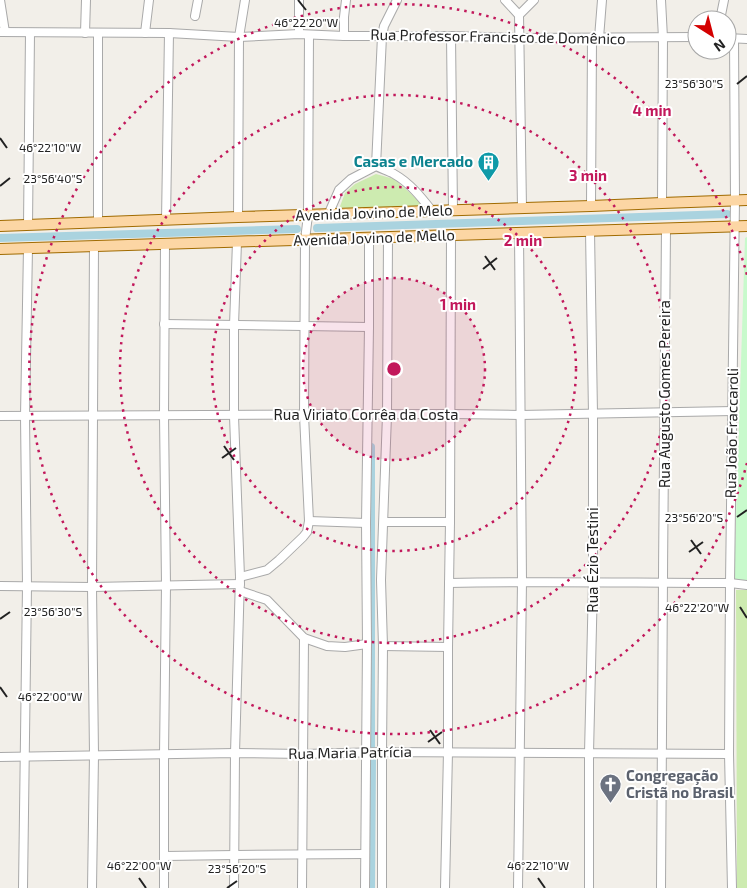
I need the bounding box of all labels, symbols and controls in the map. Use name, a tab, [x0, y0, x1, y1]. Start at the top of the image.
north arrow	[687, 10, 737, 60]
text: 46°22'20"W	[274, 15, 338, 29]
street label: Rua Professor Francisco de Domênico	[370, 25, 626, 47]
text: N	[711, 36, 729, 56]
text: 23°56'30"S	[665, 76, 723, 90]
text: 4 min	[632, 101, 672, 119]
text: 46°22'10"W	[19, 140, 81, 154]
building icon: Casas e Mercado	[477, 150, 501, 181]
place label: Casas e Mercado	[354, 152, 473, 170]
text: 3 min	[569, 166, 607, 184]
text: 23°56'40"S	[24, 171, 83, 185]
street label: Avenida Jovino de Melo	[295, 200, 453, 224]
street label: Avenida Jovino de Mello	[293, 225, 455, 249]
text: 2 min	[504, 231, 542, 249]
text: 1 min	[440, 295, 476, 313]
street label: Rua Augusto Gomes Pereira	[655, 300, 673, 488]
centre of rings	[385, 360, 403, 378]
street label: Rua João Fraccaroli	[721, 368, 741, 498]
street label: Rua Viriato Corrêa da Costa	[274, 405, 458, 423]
street label: Rua Ézio Testini	[583, 507, 601, 613]
text: 23°56'20"S	[665, 510, 724, 524]
text: 46°22'20"W	[665, 600, 729, 614]
text: 23°56'30"S	[24, 604, 82, 618]
text: 46°22'00"W	[18, 689, 82, 703]
street label: Rua Maria Patrícia	[288, 742, 412, 762]
place label: Congregação Cristã no Brasil	[626, 766, 734, 801]
church icon: Congregação Cristã no Brasil	[598, 773, 622, 804]
text: 46°22'00"W	[107, 858, 171, 872]
text: 46°22'10"W	[507, 858, 569, 872]
text: 23°56'20"S	[208, 861, 267, 875]

